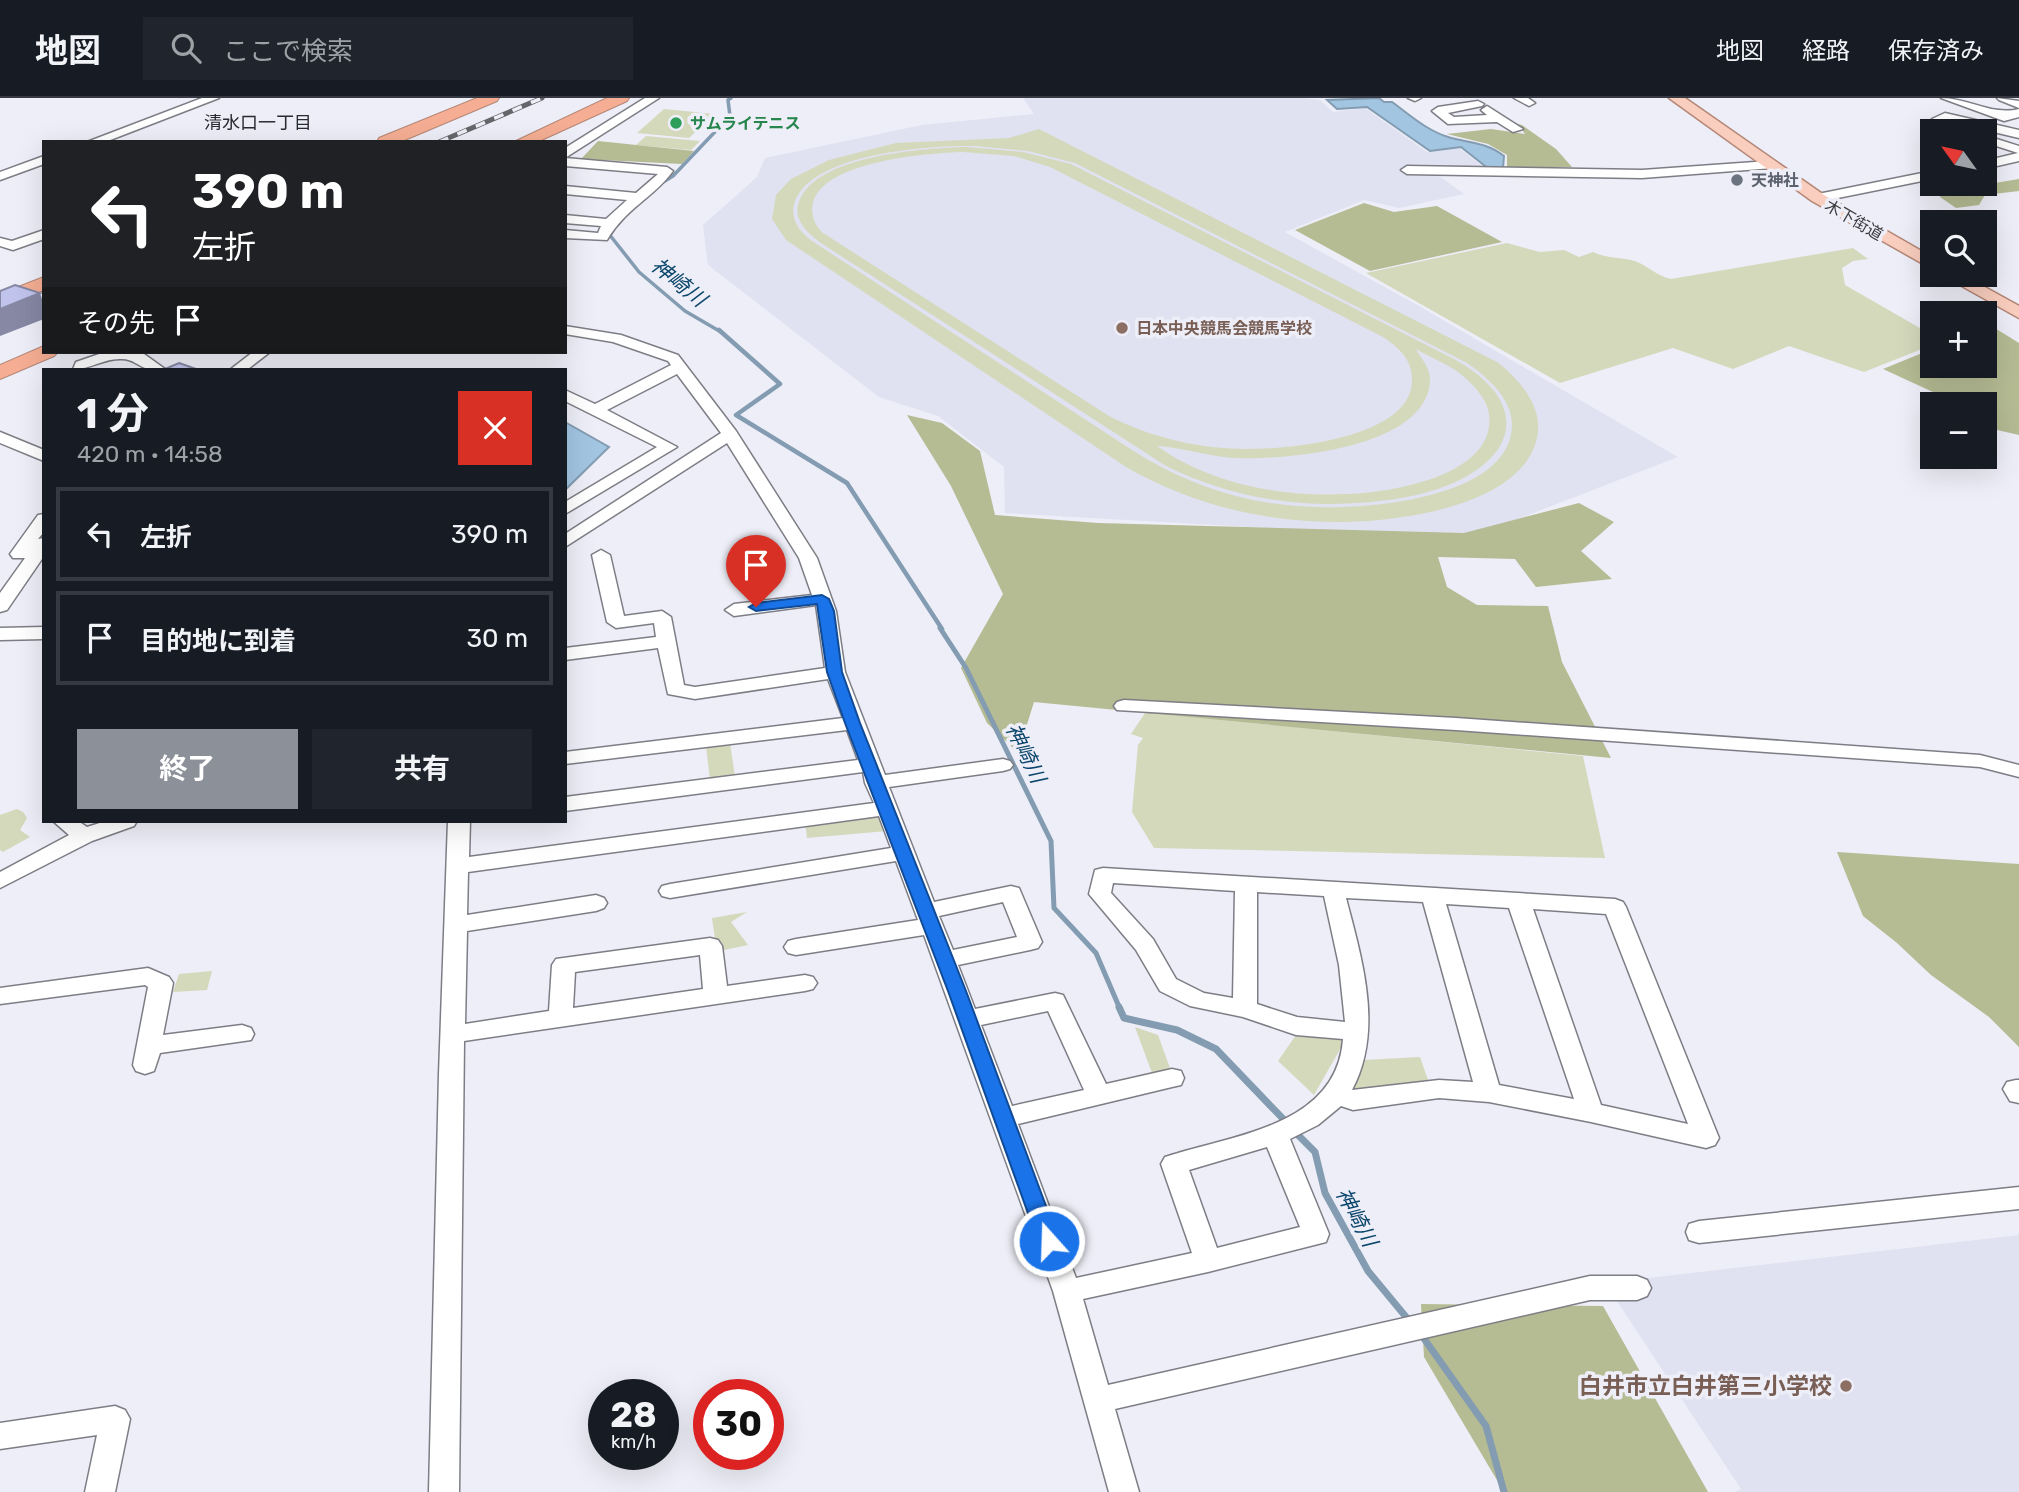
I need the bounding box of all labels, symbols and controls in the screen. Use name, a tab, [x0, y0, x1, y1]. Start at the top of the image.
search box	[143, 17, 633, 80]
icon: search	[167, 29, 205, 67]
text: 地図	[35, 31, 101, 70]
text: ここで検索	[223, 36, 353, 67]
text: 地図	[1716, 37, 1764, 65]
text: 経路	[1802, 37, 1850, 65]
text: 保存済み	[1888, 37, 1984, 65]
district label: 清水口一丁目	[204, 112, 312, 134]
place label: サムライテニス	[690, 114, 801, 133]
marker: サムライテニス	[668, 115, 684, 131]
north arrow	[1920, 119, 1997, 196]
map controls	[1920, 119, 1997, 469]
text: 390 m	[192, 162, 344, 220]
icon: left	[77, 168, 168, 259]
place label: 天神社	[1751, 171, 1799, 190]
marker: 天神社	[1729, 172, 1745, 188]
street label: 木下街道	[1822, 196, 1886, 244]
button: search	[1920, 210, 1997, 287]
text: 左折	[192, 228, 256, 266]
water label: 神崎川	[647, 252, 713, 313]
icon: arrive	[169, 301, 207, 339]
button: +	[1920, 301, 1997, 378]
text: その先	[77, 308, 155, 339]
place label: 日本中央競馬会競馬学校	[1136, 319, 1312, 338]
marker: 日本中央競馬会競馬学校	[1114, 320, 1130, 336]
text: 1 分	[77, 389, 149, 439]
button: close	[458, 391, 532, 465]
button: −	[1920, 392, 1997, 469]
text: 420 m · 14:58	[77, 440, 223, 468]
icon: left	[81, 515, 119, 553]
text: 390 m	[451, 519, 528, 550]
text: 左折	[140, 522, 192, 553]
pin	[726, 535, 786, 607]
icon: arrive	[737, 546, 775, 584]
icon: arrive	[81, 619, 119, 657]
text: 30 m	[466, 623, 528, 654]
text: 目的地に到着	[140, 626, 296, 657]
water label: 神崎川	[1001, 719, 1052, 789]
button: 終了	[77, 729, 298, 809]
button: 共有	[312, 729, 532, 809]
water label: 神崎川	[1331, 1183, 1384, 1252]
position arrow	[1012, 1204, 1086, 1278]
place label: 白井市立白井第三小学校	[1579, 1372, 1832, 1400]
marker: 白井市立白井第三小学校	[1838, 1378, 1854, 1394]
speed limit sign: 30	[693, 1379, 784, 1470]
text: 28	[610, 1394, 657, 1436]
text: km/h	[611, 1431, 656, 1453]

